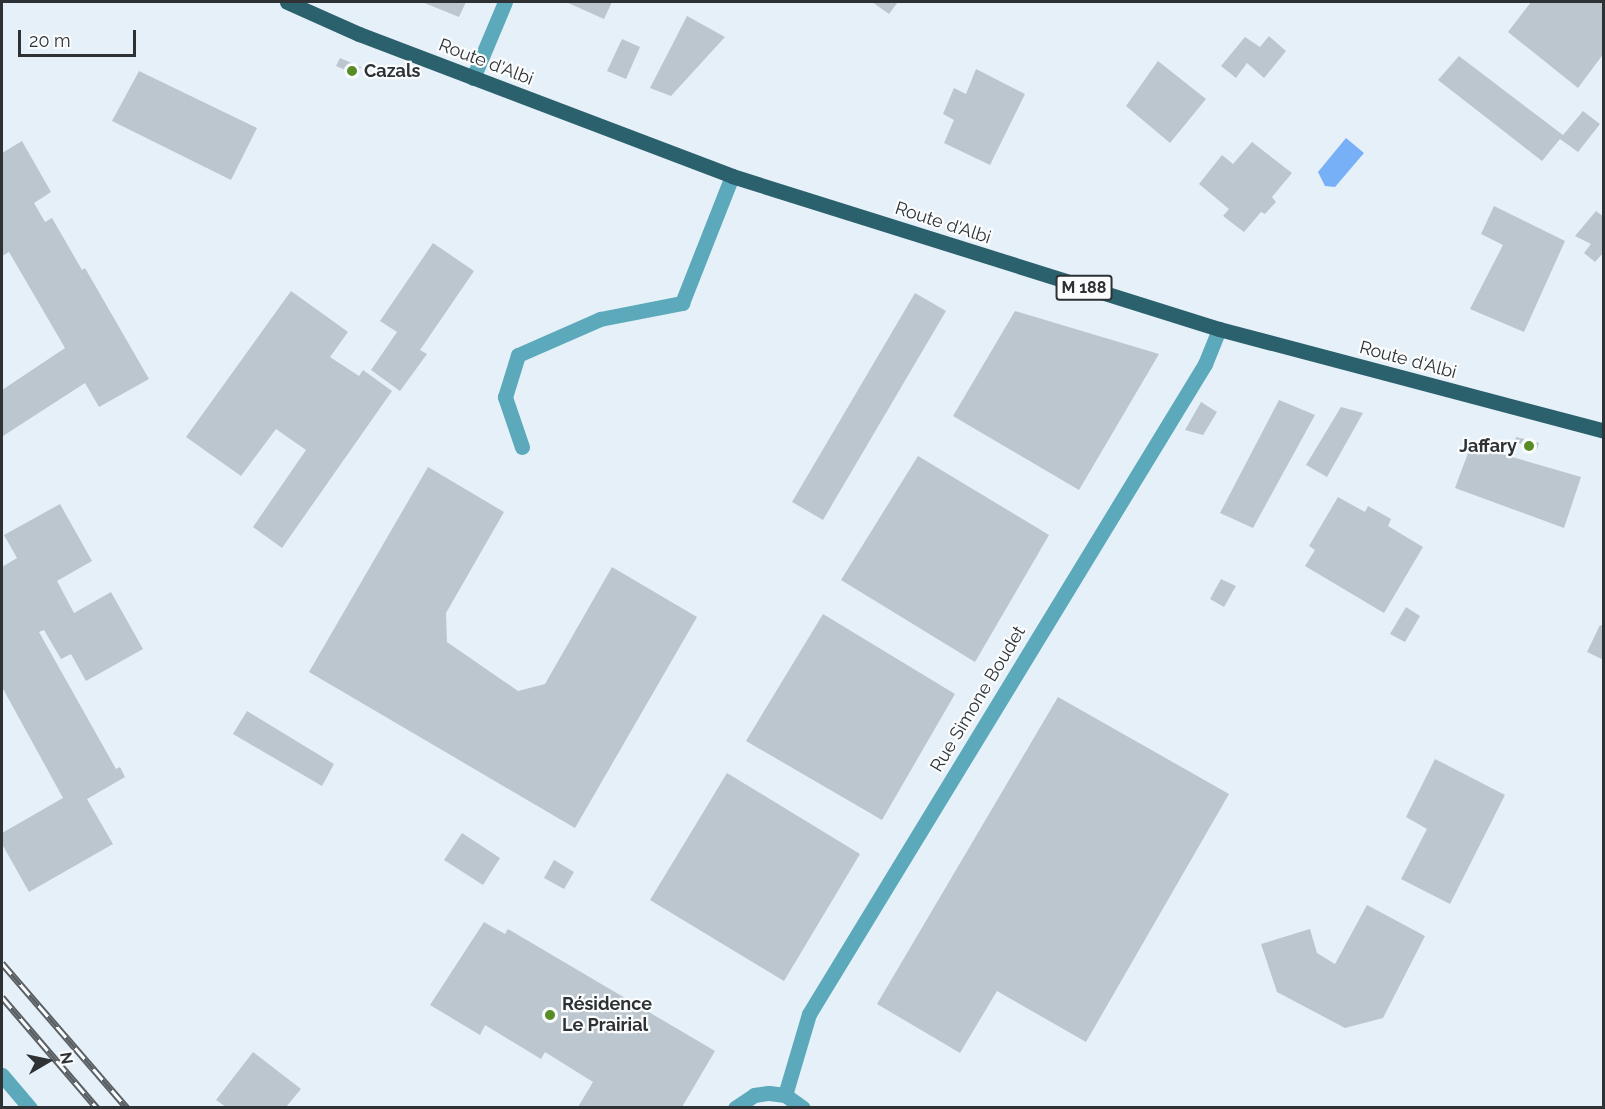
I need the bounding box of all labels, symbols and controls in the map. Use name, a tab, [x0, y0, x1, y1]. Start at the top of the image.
scale bar	[21, 18, 140, 56]
text: 20 m	[29, 30, 71, 51]
street label: Route d'Albi	[436, 34, 536, 90]
place label: Cazals	[364, 60, 420, 82]
marker: Cazals	[345, 64, 359, 78]
street label: Route d'Albi	[892, 197, 994, 249]
road number: M 188	[1056, 275, 1112, 301]
street label: Route d'Albi	[1357, 337, 1459, 383]
place label: Jaffary	[1459, 435, 1517, 457]
marker: Jaffary	[1522, 439, 1536, 453]
street label: Rue Simone Boudet	[926, 622, 1030, 776]
place label: Résidence Le Prairial	[562, 994, 652, 1036]
marker: Résidence Le Prairial	[543, 1008, 557, 1022]
north arrow	[18, 1031, 78, 1091]
text: N	[56, 1051, 77, 1066]

